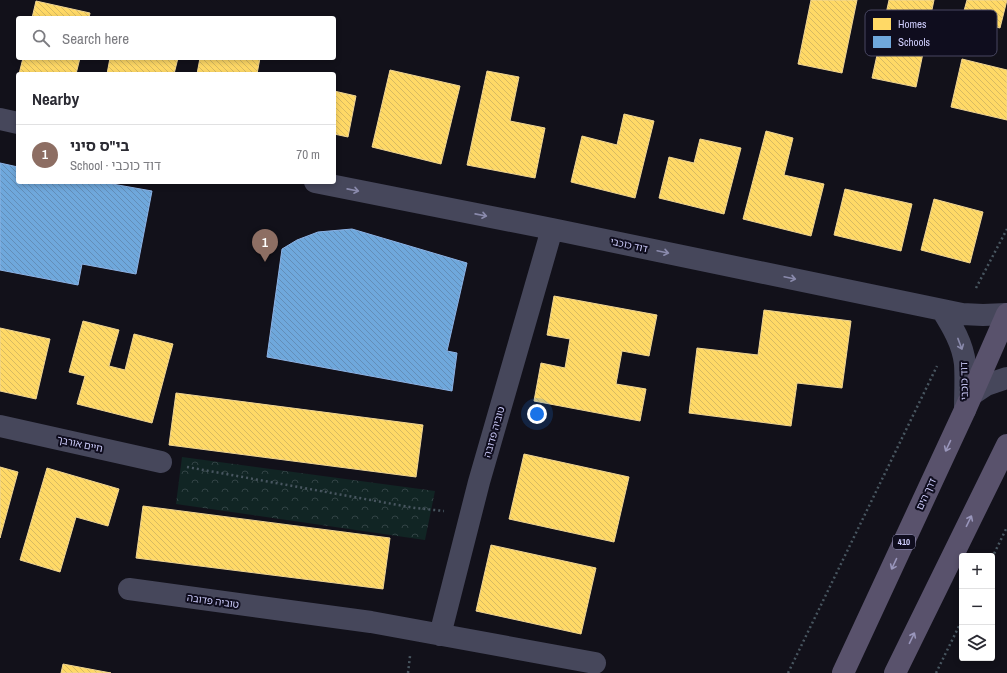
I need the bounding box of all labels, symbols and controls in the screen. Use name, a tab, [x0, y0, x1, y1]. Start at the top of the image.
legend	[865, 10, 997, 56]
search box	[16, 16, 336, 60]
text: Homes	[898, 17, 927, 31]
icon: search	[30, 27, 52, 49]
text: Search here	[62, 28, 129, 49]
text: Schools	[898, 35, 931, 49]
text: Nearby	[32, 87, 79, 110]
text: בי"ס סיני	[70, 135, 129, 156]
text: 1	[42, 146, 48, 163]
text: 70 m	[296, 146, 320, 163]
text: School · דוד כוכבי	[70, 157, 161, 174]
one-way arrow	[346, 186, 359, 194]
one-way arrow	[474, 211, 487, 219]
pin: 1	[252, 229, 278, 262]
street label: דוד כוכבי	[609, 235, 650, 255]
one-way arrow	[656, 248, 669, 256]
one-way arrow	[783, 275, 796, 283]
one-way arrow	[956, 338, 964, 350]
street label: דוד כוכבי	[957, 361, 971, 400]
your location	[527, 404, 547, 424]
street label: טוביה פדובה	[480, 405, 508, 459]
street label: חיים אורבך	[56, 433, 104, 455]
one-way arrow	[944, 439, 951, 451]
street label: דרך הים	[913, 475, 939, 512]
one-way arrow	[966, 516, 974, 528]
road number: 410	[893, 535, 915, 549]
map controls	[959, 553, 995, 661]
button: +	[959, 553, 995, 589]
one-way arrow	[890, 557, 897, 569]
button: −	[959, 589, 995, 625]
street label: טוביה פדובה	[186, 591, 240, 611]
button: layers	[959, 625, 995, 661]
one-way arrow	[909, 632, 916, 644]

